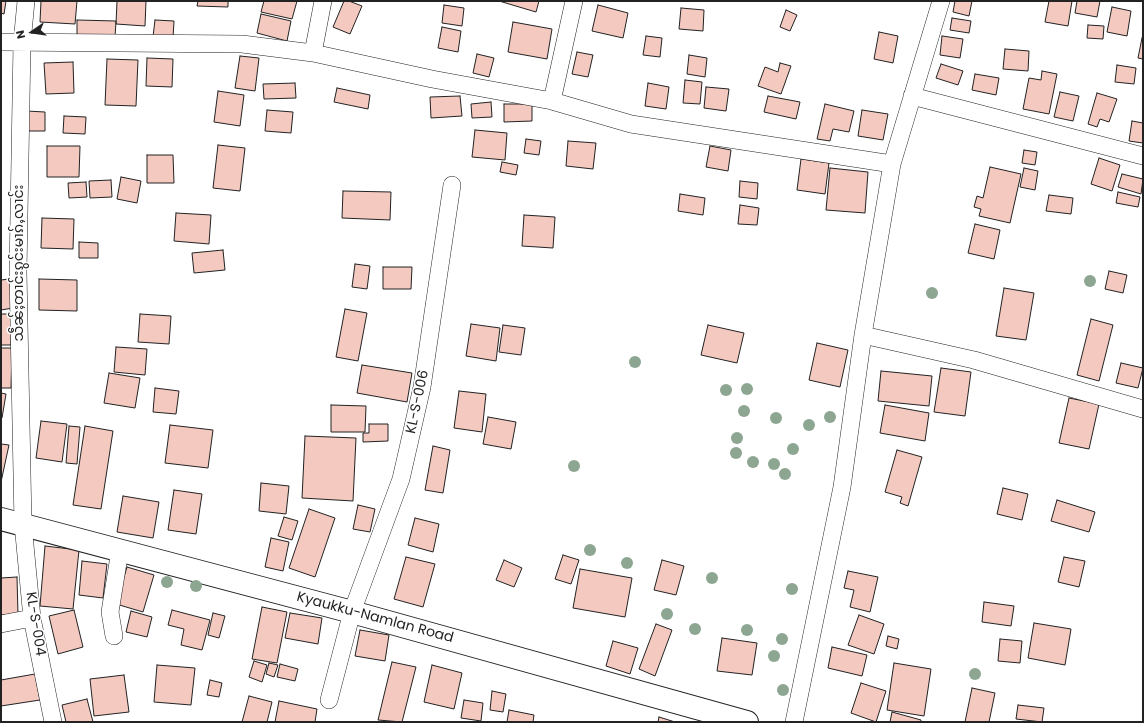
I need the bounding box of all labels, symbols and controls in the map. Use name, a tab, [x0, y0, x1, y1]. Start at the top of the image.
north arrow	[12, 12, 52, 52]
text: N	[12, 29, 29, 41]
street label: သဵၼ်ႈတၢင်းၵွင်းမၢၵ်ႇလၢင်း	[11, 185, 27, 341]
street label: KL-S-006	[403, 369, 433, 435]
street label: Kyaukku-Namlan Road	[295, 589, 455, 647]
street label: KL-S-004	[22, 591, 48, 657]

